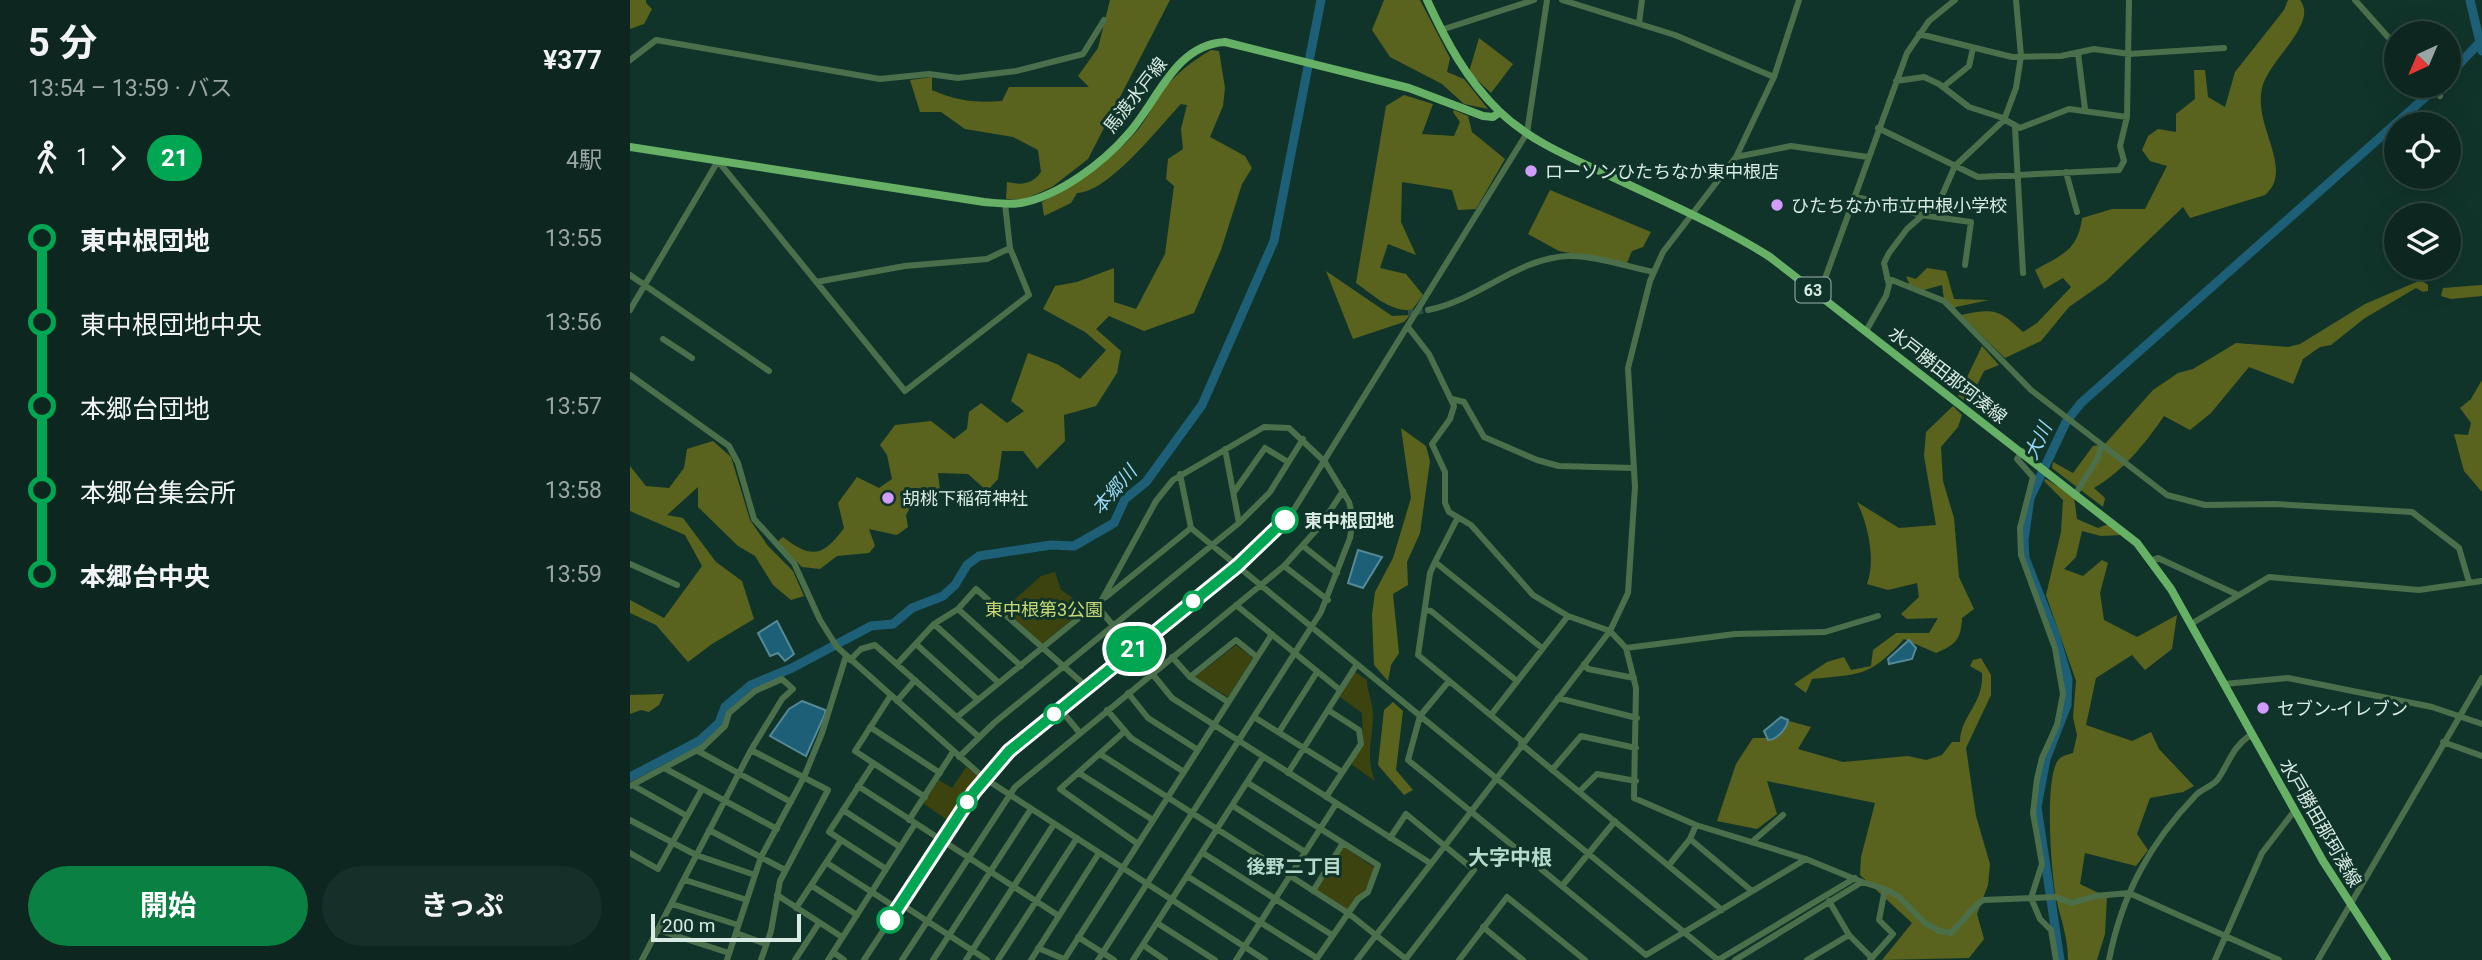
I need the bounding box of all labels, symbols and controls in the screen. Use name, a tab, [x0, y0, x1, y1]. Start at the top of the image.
text: 5 分	[28, 21, 97, 65]
north arrow	[2384, 21, 2460, 98]
map controls	[2384, 21, 2461, 280]
text: ¥377	[543, 45, 602, 75]
street label: 馬渡水戸線	[1099, 53, 1171, 137]
text: 13:54 – 13:59 · バス	[28, 75, 232, 102]
button: locate	[2384, 112, 2461, 189]
icon: walk	[28, 139, 66, 177]
icon: forward	[99, 139, 137, 177]
text: 1	[76, 144, 89, 171]
text: 21	[161, 144, 188, 172]
text: 4駅	[566, 147, 602, 174]
place label: ローソンひたちなか東中根店	[1545, 161, 1779, 182]
marker: ローソンひたちなか東中根店	[1523, 163, 1539, 179]
place label: ひたちなか市立中根小学校	[1791, 195, 2007, 216]
marker: ひたちなか市立中根小学校	[1769, 197, 1785, 213]
button: layers	[2384, 203, 2461, 280]
text: 13:55	[545, 225, 602, 252]
text: 東中根団地	[80, 226, 210, 256]
road number: 63	[1796, 278, 1830, 302]
text: 13:56	[545, 309, 602, 336]
text: 東中根団地中央	[80, 310, 262, 340]
street label: 水戸勝田那珂湊線	[1885, 322, 2011, 428]
text: 13:57	[545, 393, 602, 420]
text: 本郷台団地	[80, 394, 210, 424]
water label: 大川	[2020, 417, 2057, 463]
water label: 本郷川	[1087, 459, 1143, 519]
text: 13:58	[545, 477, 602, 504]
text: 本郷台集会所	[80, 478, 236, 508]
place label: 胡桃下稲荷神社	[902, 488, 1028, 509]
marker: 胡桃下稲荷神社	[880, 490, 896, 506]
marker: 東中根団地	[1272, 507, 1298, 533]
place label: 東中根団地	[1304, 510, 1394, 531]
text: 13:59	[545, 561, 602, 588]
text: 本郷台中央	[80, 562, 210, 592]
unlabelled marker	[1183, 591, 1203, 611]
park label: 東中根第3公園	[985, 599, 1103, 620]
line badge: 21	[1102, 626, 1166, 672]
text: 21	[1120, 635, 1148, 663]
place label: セブン-イレブン	[2277, 698, 2408, 719]
marker: セブン-イレブン	[2255, 700, 2271, 716]
unlabelled marker	[1044, 704, 1064, 724]
street label: 水戸勝田那珂湊線	[2276, 755, 2366, 891]
unlabelled marker	[957, 792, 977, 812]
district label: 大字中根	[1468, 846, 1552, 870]
district label: 後野二丁目	[1246, 855, 1342, 878]
button: 開始	[28, 866, 308, 946]
button: きっぷ	[322, 866, 602, 946]
unlabelled marker	[877, 907, 903, 933]
scale bar	[651, 911, 802, 943]
text: 200 m	[662, 914, 715, 937]

